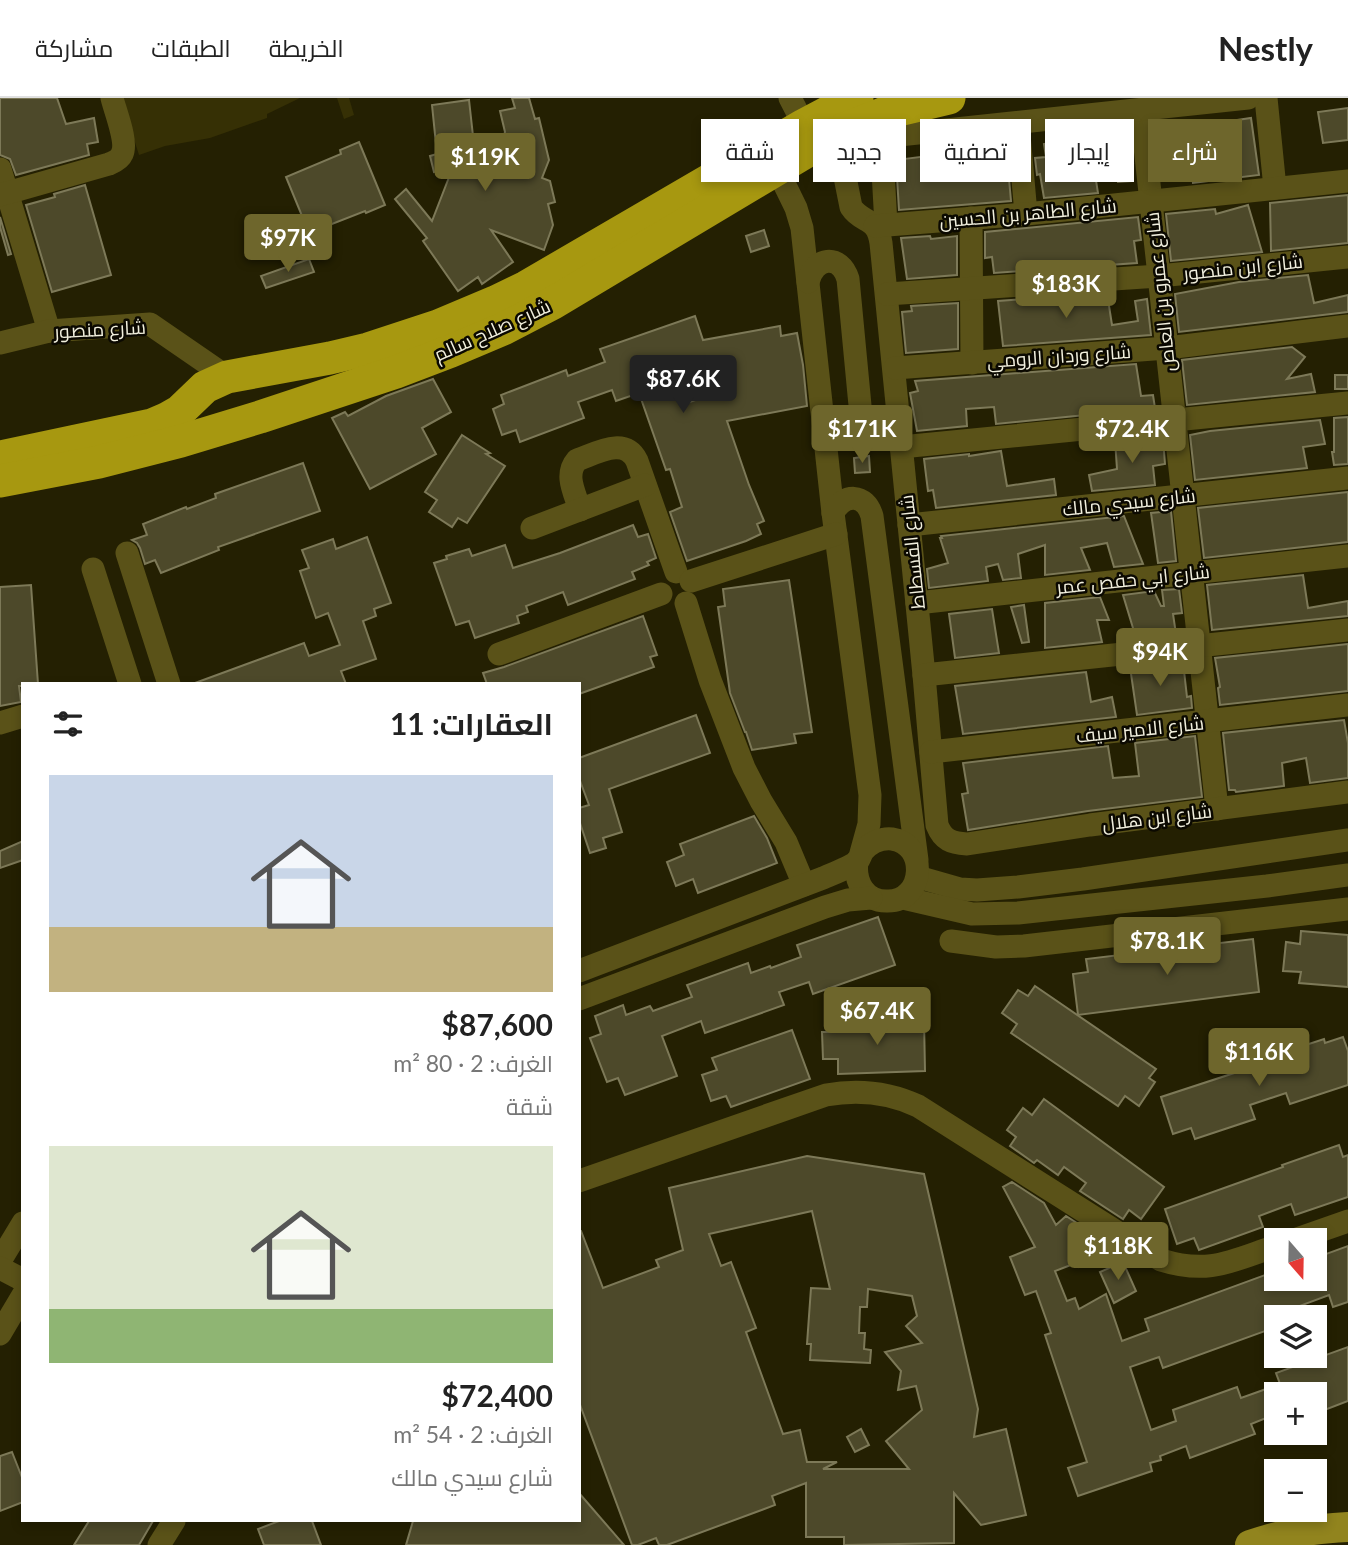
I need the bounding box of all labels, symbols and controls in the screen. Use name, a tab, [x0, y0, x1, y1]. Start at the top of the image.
text: Nestly	[1218, 28, 1313, 68]
text: مشاركة	[35, 33, 113, 62]
text: الطبقات	[151, 33, 231, 62]
text: الخريطة	[269, 33, 344, 62]
chip: شقة	[701, 119, 799, 182]
chip: جديد	[813, 119, 906, 182]
chip: تصفية	[920, 119, 1031, 182]
chip: إيجار	[1045, 119, 1134, 182]
chip: شراء	[1148, 119, 1242, 182]
pin: $119K	[436, 134, 534, 193]
text: $119K	[450, 142, 520, 170]
street label: شارع الطاهر بن الحسين	[938, 193, 1118, 235]
street label: شارع عمرو بن العاص	[1140, 211, 1182, 373]
pin: $97K	[247, 214, 329, 274]
text: $97K	[260, 223, 316, 251]
street label: شارع ابن منصور	[1181, 249, 1304, 287]
pin: $183K	[1017, 260, 1115, 320]
text: $183K	[1031, 269, 1101, 297]
street label: شارع صلاح سالم	[430, 294, 555, 368]
street label: شارع منصور	[53, 315, 146, 345]
street label: شارع وردان الرومي	[986, 339, 1132, 376]
pin: $87.6K	[626, 356, 740, 415]
text: $87.6K	[646, 364, 720, 392]
pin: $171K	[813, 406, 911, 465]
pin: $72.4K	[1075, 406, 1189, 465]
text: $171K	[827, 414, 897, 442]
text: $72.4K	[1095, 414, 1169, 442]
street label: شارع سيدي مالك	[1061, 483, 1197, 524]
street label: شارع الفسطاط	[894, 493, 932, 610]
street label: شارع ابي حفص عمر	[1054, 559, 1211, 602]
pin: $94K	[1119, 628, 1201, 688]
text: $94K	[1132, 637, 1188, 665]
icon: filters	[49, 705, 87, 743]
text: العقارات: 11	[390, 705, 553, 741]
street label: شارع الامير سيف	[1075, 710, 1205, 750]
street label: شارع ابن هلال	[1101, 798, 1214, 838]
icon: home	[238, 821, 364, 947]
pin: $78.1K	[1110, 918, 1224, 977]
text: $78.1K	[1130, 926, 1204, 954]
pin: $67.4K	[820, 988, 934, 1047]
text: $67.4K	[840, 996, 914, 1024]
text: $87,600	[442, 1006, 553, 1042]
pin: $116K	[1210, 1028, 1308, 1088]
text: $116K	[1224, 1037, 1294, 1065]
text: الغرف: 2 · 80 m²	[393, 1049, 553, 1077]
text: شقة	[506, 1092, 553, 1120]
icon: home	[238, 1192, 364, 1318]
pin: $118K	[1069, 1222, 1167, 1282]
north arrow	[1264, 1228, 1326, 1292]
map controls	[1264, 1228, 1327, 1522]
text: $118K	[1083, 1231, 1153, 1259]
button: layers	[1264, 1305, 1327, 1368]
text: $72,400	[442, 1377, 553, 1413]
button: +	[1264, 1382, 1327, 1445]
text: الغرف: 2 · 54 m²	[393, 1420, 553, 1448]
button: −	[1264, 1459, 1327, 1522]
text: شارع سيدي مالك	[391, 1463, 553, 1491]

